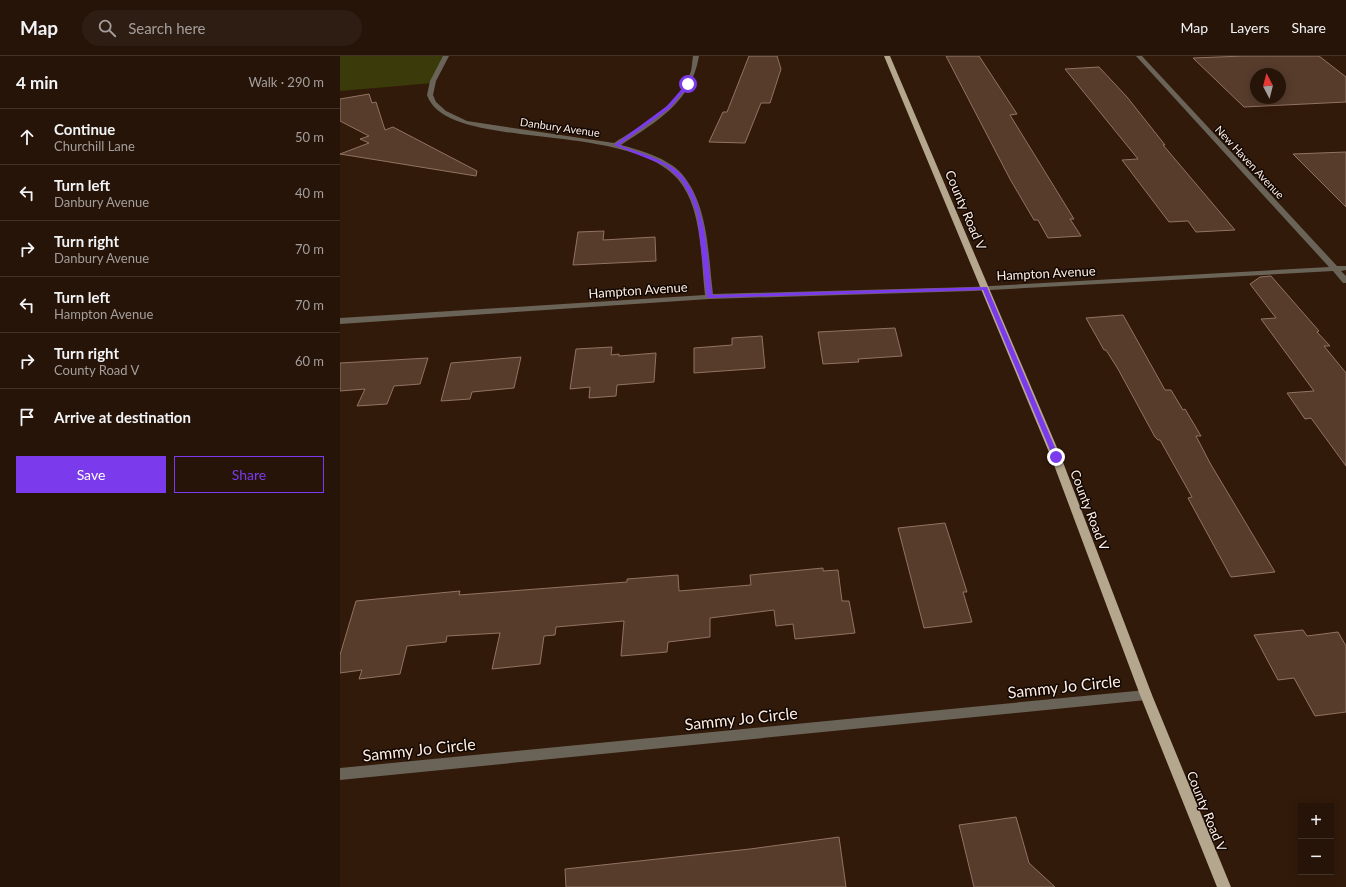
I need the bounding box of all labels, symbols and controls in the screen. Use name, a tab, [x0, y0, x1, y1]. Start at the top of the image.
search box	[82, 10, 362, 46]
text: Map	[20, 16, 58, 39]
icon: search	[96, 17, 118, 39]
text: Search here	[128, 19, 206, 37]
text: Map	[1180, 19, 1208, 36]
text: Layers	[1230, 19, 1270, 36]
text: Share	[1292, 19, 1326, 36]
north arrow	[1250, 68, 1286, 104]
text: 4 min	[16, 72, 58, 93]
text: Walk · 290 m	[248, 74, 324, 90]
route start	[679, 75, 697, 93]
street label: Danbury Avenue	[519, 115, 601, 139]
text: Continue	[54, 120, 115, 138]
street label: New Haven Avenue	[1213, 123, 1287, 201]
icon: ahead	[16, 126, 38, 148]
text: 50 m	[295, 129, 324, 145]
text: Churchill Lane	[54, 138, 135, 154]
street label: County Road V	[942, 168, 990, 253]
text: Turn left	[54, 176, 110, 194]
icon: left	[16, 182, 38, 204]
text: 40 m	[295, 185, 324, 201]
text: Danbury Avenue	[54, 194, 149, 210]
text: Turn right	[54, 232, 119, 250]
icon: right	[16, 238, 38, 260]
text: 70 m	[295, 241, 324, 257]
text: Danbury Avenue	[54, 250, 149, 266]
street label: Hampton Avenue	[996, 262, 1096, 284]
street label: Hampton Avenue	[588, 279, 688, 301]
text: Turn left	[54, 288, 110, 306]
icon: left	[16, 294, 38, 316]
text: 70 m	[295, 297, 324, 313]
text: Hampton Avenue	[54, 306, 153, 322]
text: Turn right	[54, 344, 119, 362]
icon: right	[16, 350, 38, 372]
text: 60 m	[295, 353, 324, 369]
text: County Road V	[54, 362, 139, 378]
icon: arrive	[16, 406, 38, 428]
text: Arrive at destination	[54, 408, 191, 426]
route end	[1047, 448, 1065, 466]
button: Save	[16, 456, 166, 493]
button: Share	[174, 456, 324, 493]
street label: County Road V	[1067, 467, 1113, 553]
street label: Sammy Jo Circle	[1006, 671, 1122, 701]
street label: Sammy Jo Circle	[683, 703, 799, 733]
street label: Sammy Jo Circle	[361, 734, 477, 764]
street label: County Road V	[1184, 769, 1230, 854]
map controls	[1298, 803, 1334, 875]
button: +	[1298, 803, 1334, 839]
button: −	[1298, 839, 1334, 875]

